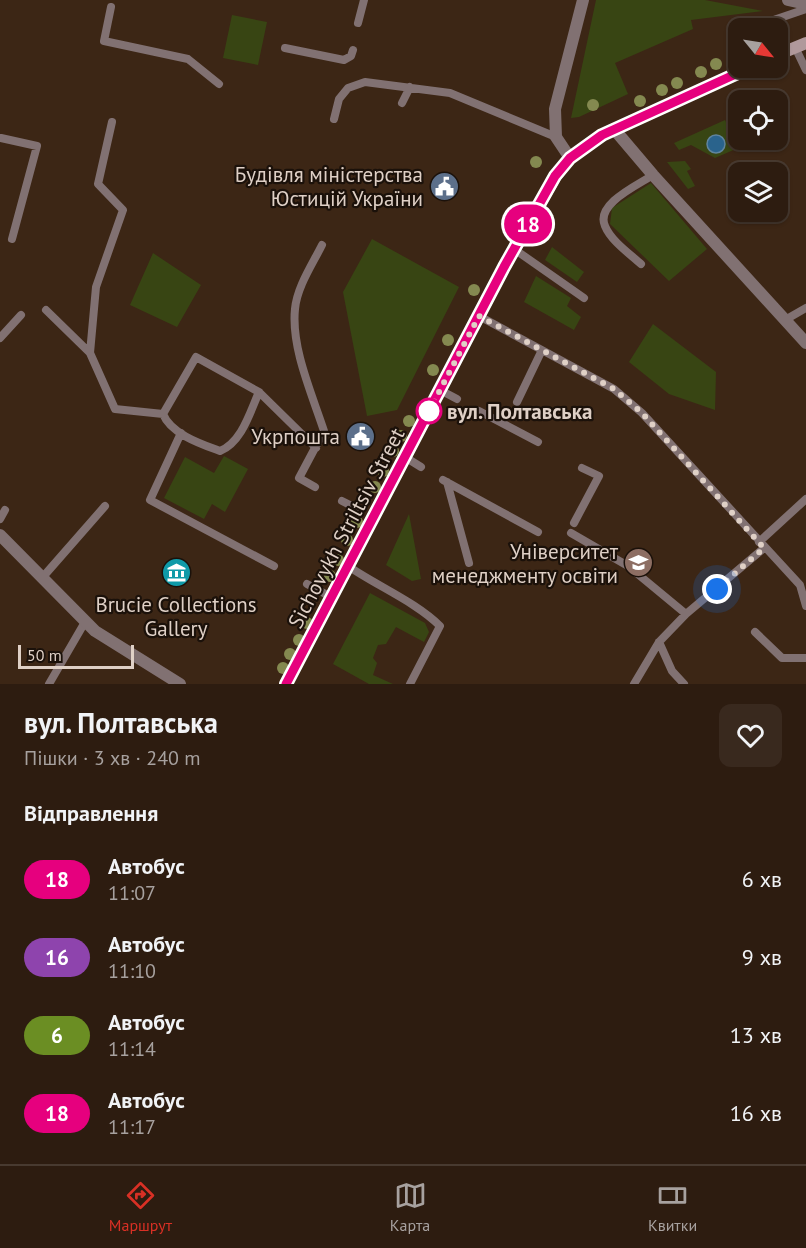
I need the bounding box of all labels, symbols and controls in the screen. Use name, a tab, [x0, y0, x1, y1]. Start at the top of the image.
north arrow	[728, 18, 788, 78]
map controls	[728, 18, 788, 222]
button: locate	[728, 90, 788, 150]
place label: Будівля міністерства Юстицій України	[235, 161, 423, 212]
button: layers	[728, 162, 788, 222]
public building icon: Будівля міністерства Юстицій України	[428, 170, 460, 202]
line badge: 18	[501, 204, 555, 244]
text: 18	[516, 211, 540, 238]
marker: вул. Полтавська	[416, 398, 442, 424]
place label: вул. Полтавська	[447, 398, 592, 425]
public building icon: Укрпошта	[345, 420, 377, 452]
place label: Укрпошта	[251, 423, 340, 450]
street label: Sichovykh Striltsiv Street	[282, 423, 410, 633]
place label: Університет менеджменту освіти	[432, 538, 619, 589]
school or university icon: Університет менеджменту освіти	[623, 547, 655, 579]
museum icon: Brucie Collections Gallery	[160, 557, 192, 589]
your location	[702, 574, 732, 604]
place label: Brucie Collections Gallery	[95, 591, 257, 642]
scale bar	[18, 642, 134, 670]
text: 50 m	[27, 645, 62, 665]
text: вул. Полтавська	[24, 704, 218, 741]
button: heart	[719, 704, 782, 767]
text: Пішки · 3 хв · 240 m	[24, 745, 201, 771]
text: Відправлення	[24, 799, 158, 827]
text: Автобус	[108, 852, 185, 880]
text: 6 хв	[742, 865, 782, 893]
text: 18	[45, 866, 69, 893]
text: 11:07	[108, 880, 156, 906]
text: Автобус	[108, 930, 185, 958]
text: 9 хв	[742, 943, 782, 971]
text: 16	[45, 944, 69, 971]
text: 11:10	[108, 958, 156, 984]
text: Автобус	[108, 1008, 185, 1036]
text: 13 хв	[730, 1021, 782, 1049]
text: 6	[51, 1022, 63, 1049]
text: 11:14	[108, 1036, 156, 1062]
text: Автобус	[108, 1086, 185, 1114]
text: 16 хв	[730, 1099, 782, 1127]
text: 18	[45, 1100, 69, 1127]
text: 11:17	[108, 1114, 156, 1140]
tab: Маршрут	[109, 1179, 172, 1235]
tab: Карта	[390, 1179, 430, 1235]
tab: Квитки	[648, 1179, 697, 1235]

